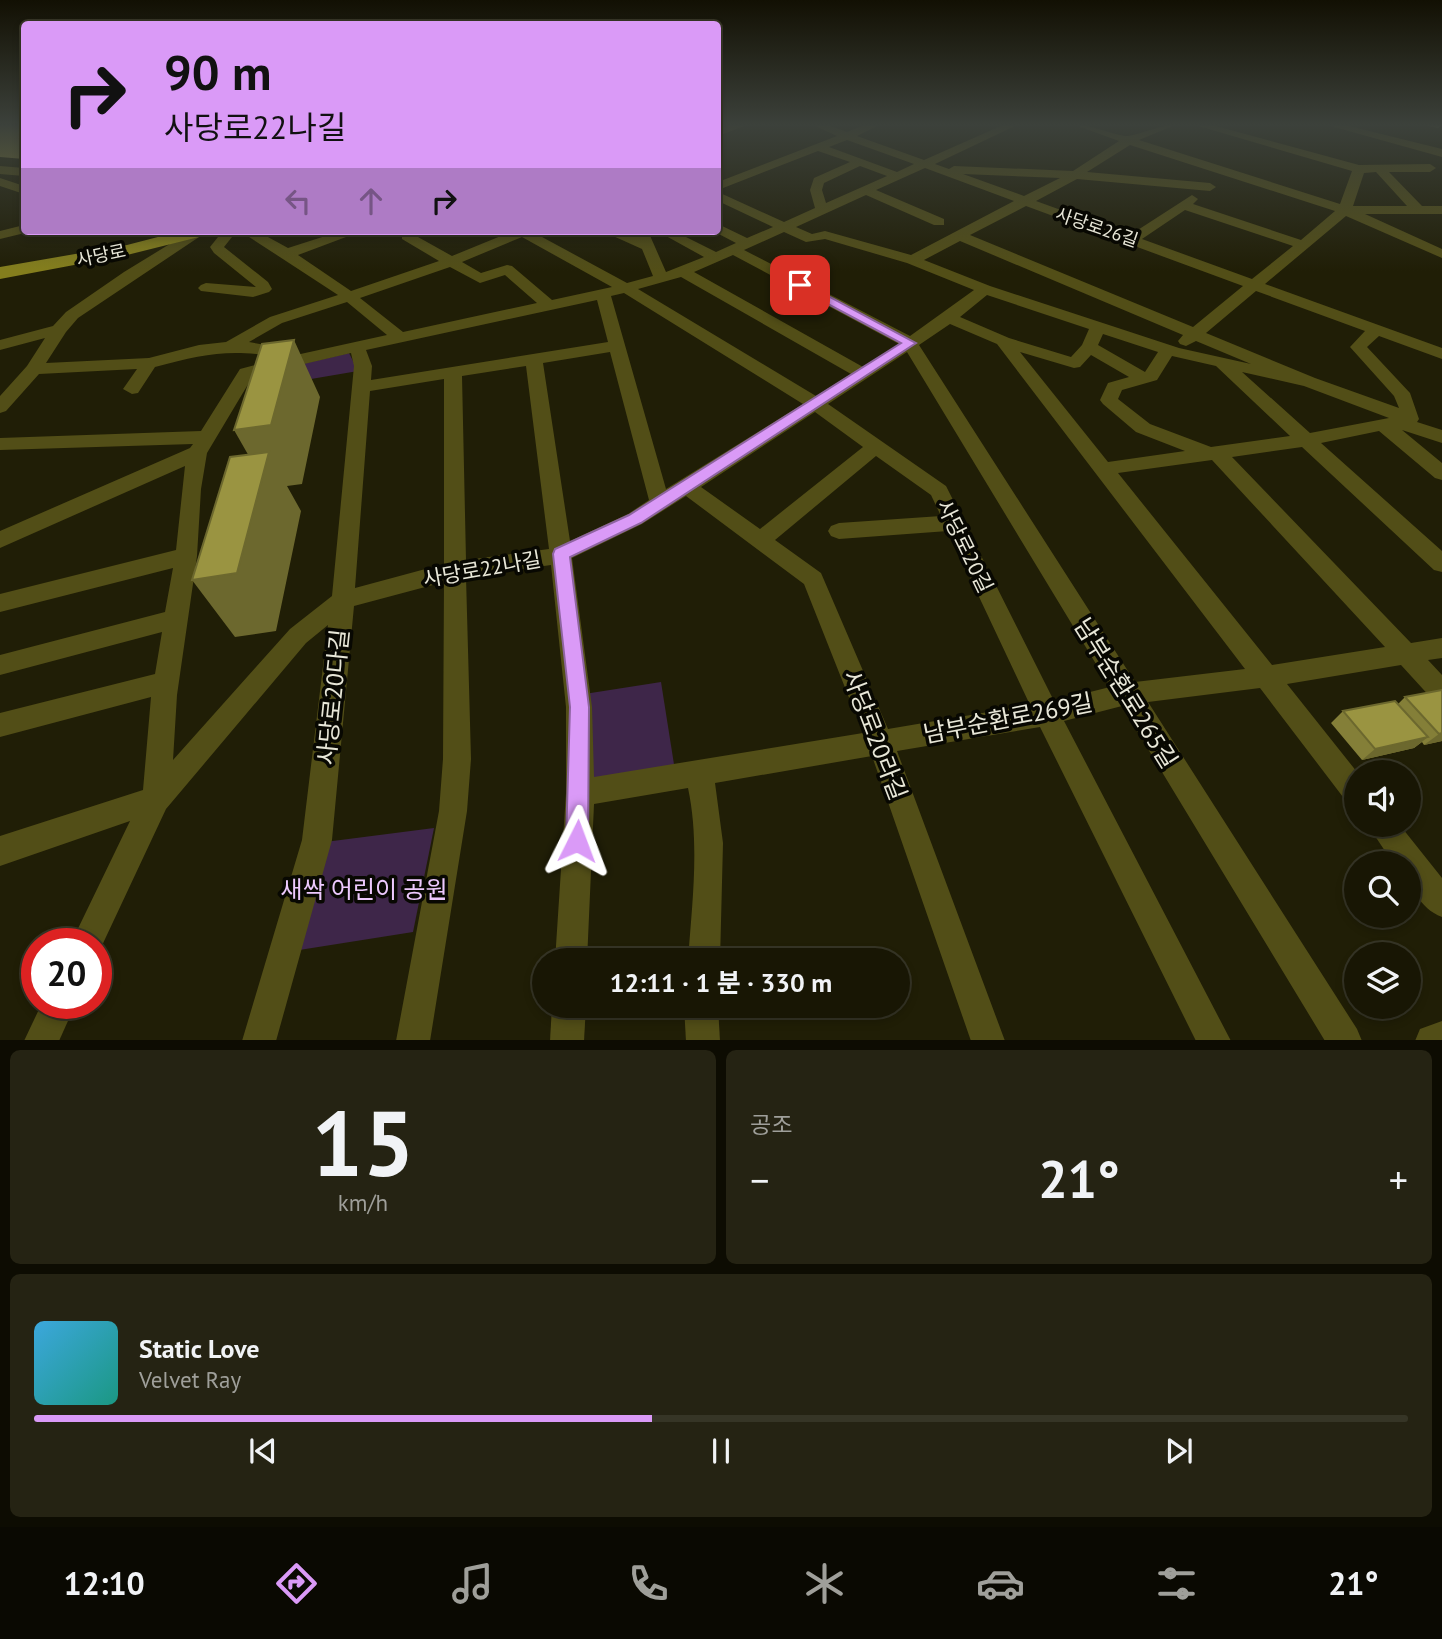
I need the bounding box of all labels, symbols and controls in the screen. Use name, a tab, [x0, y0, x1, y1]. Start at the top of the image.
text: 90 m	[164, 40, 271, 104]
icon: right	[49, 49, 140, 140]
text: 사당로22나길	[164, 106, 346, 148]
icon: left	[279, 182, 317, 220]
icon: ahead	[352, 182, 390, 220]
icon: right	[425, 182, 463, 220]
street label: 사당로26길	[1053, 202, 1141, 252]
street label: 사당로	[74, 239, 128, 271]
pin	[770, 255, 830, 315]
icon: arrive	[781, 266, 819, 304]
street label: 사당로20길	[931, 495, 999, 597]
street label: 사당로22나길	[421, 545, 543, 593]
street label: 남부순환로265길	[1067, 612, 1185, 774]
street label: 사당로20다길	[310, 627, 356, 767]
street label: 사당로20라길	[836, 666, 914, 804]
street label: 남부순환로269길	[921, 686, 1095, 750]
map controls	[1344, 760, 1421, 1019]
button: sound	[1344, 760, 1421, 837]
position arrow	[540, 804, 614, 878]
button: search	[1344, 851, 1421, 928]
park label: 새싹 어린이 공원	[280, 874, 448, 905]
speed limit sign: 20	[21, 928, 112, 1019]
button: layers	[1344, 942, 1421, 1019]
text: 12:11 · 1 분 · 330 m	[610, 966, 832, 999]
text: 15	[311, 1083, 415, 1201]
text: 공조	[750, 1110, 792, 1139]
text: 21°	[1038, 1145, 1120, 1212]
text: −	[750, 1155, 769, 1204]
text: +	[1389, 1155, 1408, 1204]
text: km/h	[338, 1188, 388, 1217]
text: Static Love	[139, 1332, 260, 1365]
text: Velvet Ray	[139, 1365, 241, 1394]
icon: previous	[244, 1432, 282, 1470]
icon: pause	[702, 1432, 740, 1470]
icon: next	[1160, 1432, 1198, 1470]
icon: directions	[272, 1559, 321, 1608]
icon: music	[448, 1559, 497, 1608]
icon: phone	[624, 1559, 673, 1608]
icon: climate	[800, 1559, 849, 1608]
icon: car	[976, 1559, 1025, 1608]
icon: filters	[1152, 1559, 1201, 1608]
text: 12:10	[64, 1562, 145, 1604]
text: 21°	[1328, 1562, 1378, 1604]

